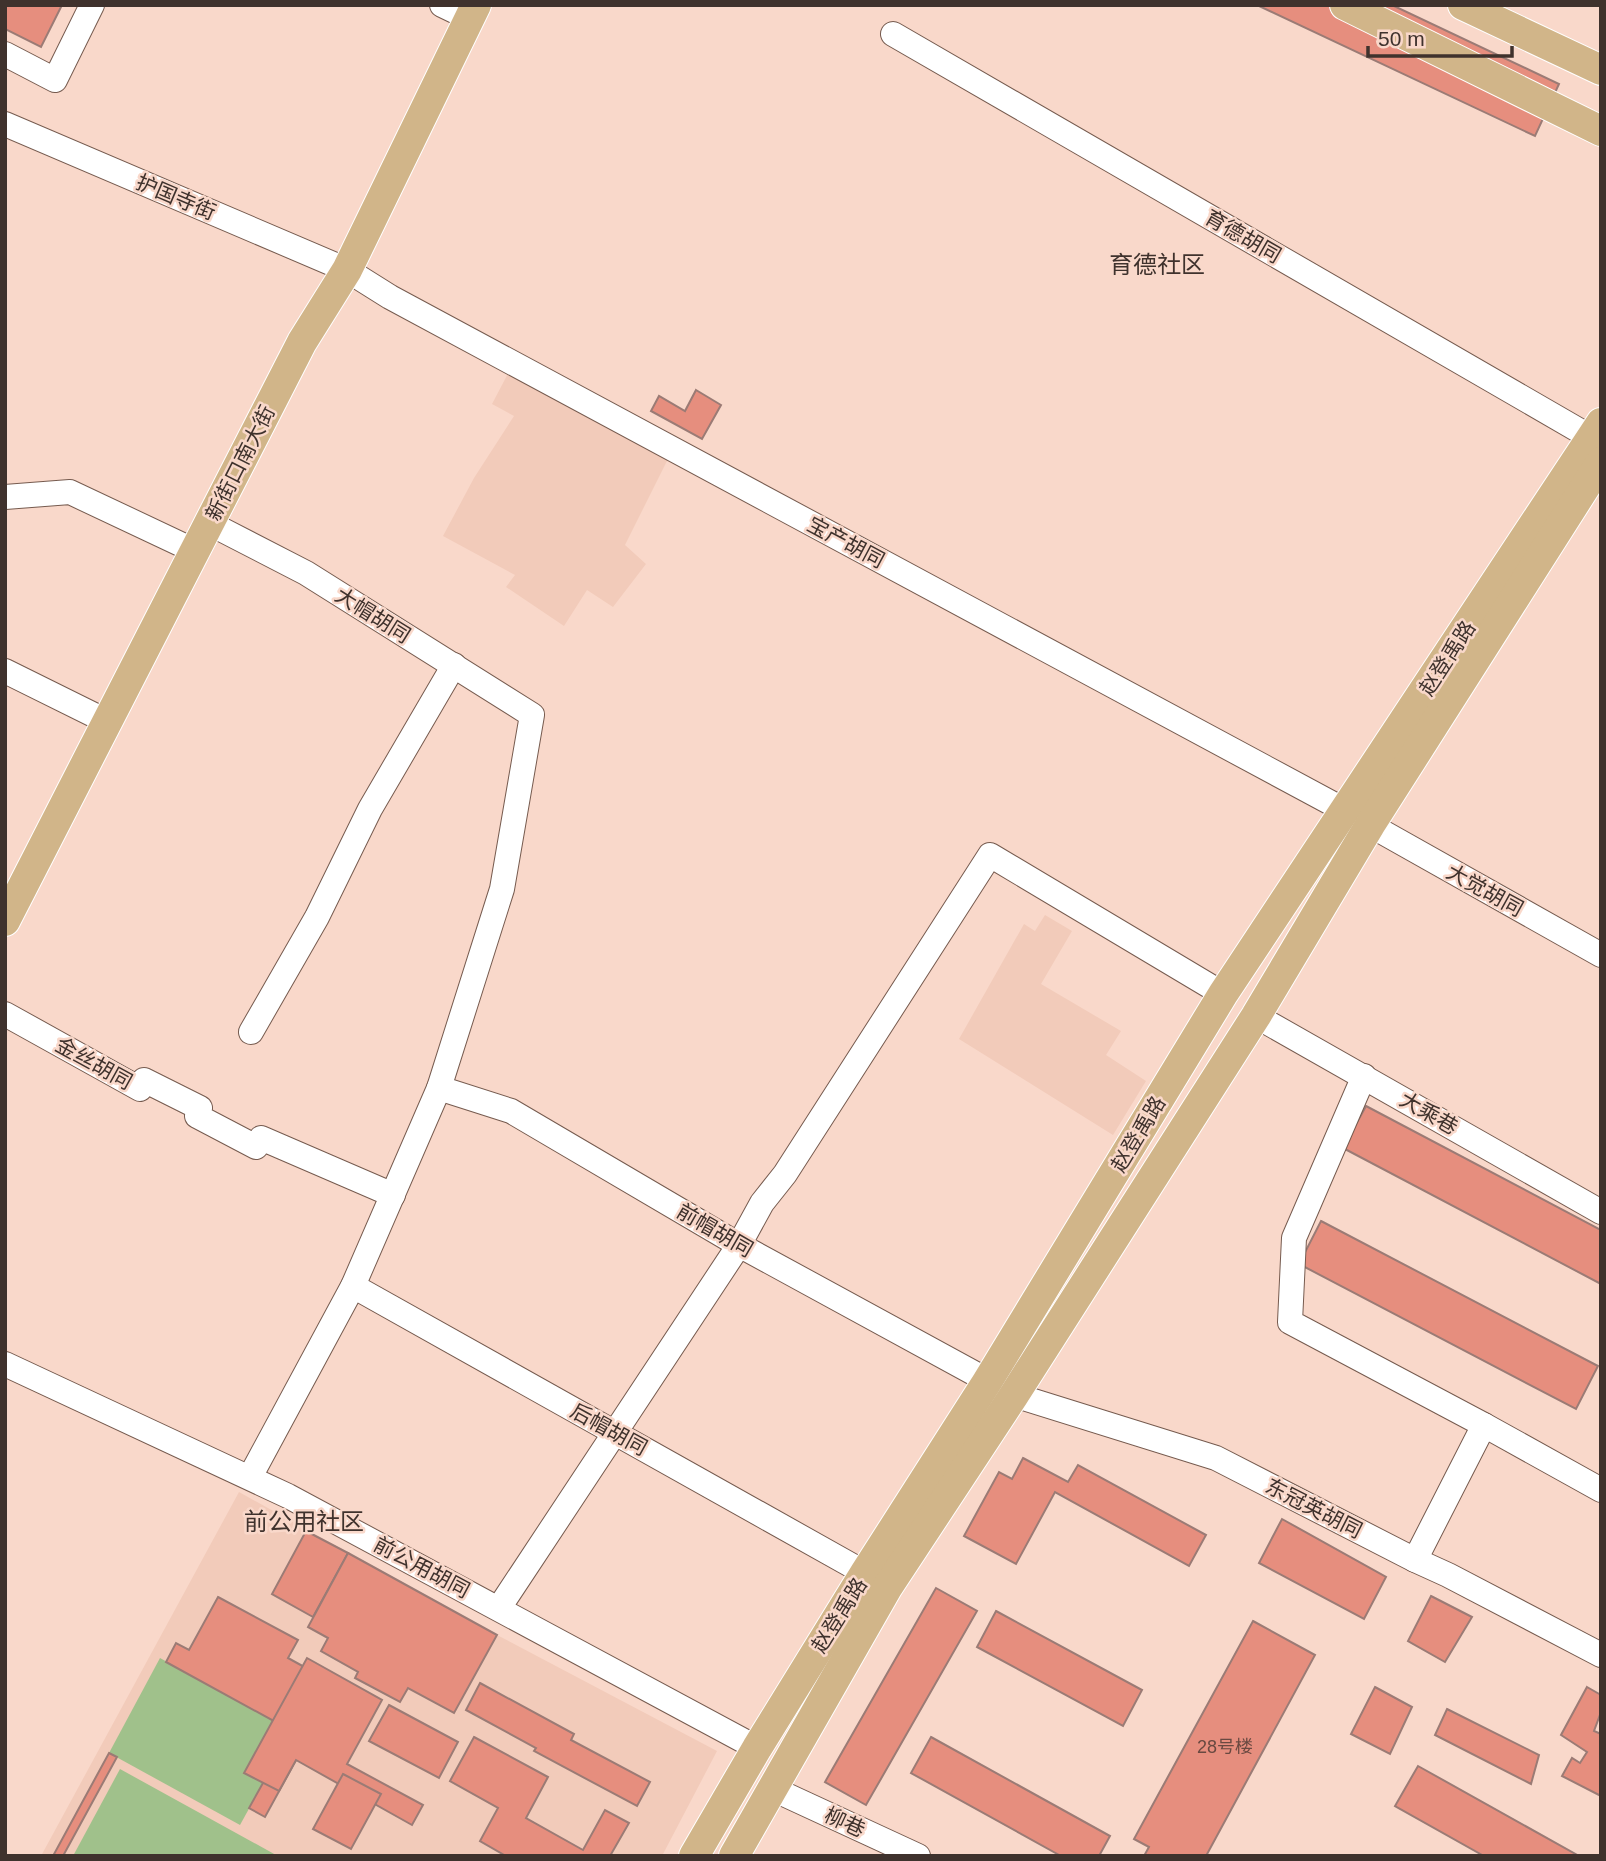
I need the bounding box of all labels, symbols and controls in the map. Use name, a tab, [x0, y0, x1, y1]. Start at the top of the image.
scale bar	[1368, 14, 1512, 58]
text: 50 m	[1378, 27, 1425, 50]
street label: 护国寺街	[133, 170, 219, 224]
street label: 育德胡同	[1201, 205, 1285, 267]
district label: 育德社区	[1109, 251, 1205, 278]
street label: 新街口南大街	[201, 402, 279, 524]
street label: 宝产胡同	[804, 512, 888, 572]
street label: 大帽胡同	[331, 583, 415, 647]
street label: 赵登禹路	[1414, 617, 1480, 699]
street label: 大觉胡同	[1443, 860, 1527, 920]
street label: 金丝胡同	[52, 1033, 136, 1093]
street label: 大乘巷	[1396, 1087, 1462, 1139]
street label: 赵登禹路	[1107, 1092, 1169, 1176]
street label: 前帽胡同	[673, 1199, 757, 1261]
street label: 后帽胡同	[567, 1399, 651, 1459]
street label: 东冠英胡同	[1262, 1474, 1366, 1542]
district label: 前公用社区	[244, 1508, 364, 1535]
street label: 前公用胡同	[370, 1532, 474, 1602]
street label: 赵登禹路	[807, 1573, 871, 1657]
house number: 28号楼	[1197, 1737, 1253, 1757]
street label: 柳巷	[821, 1803, 869, 1841]

